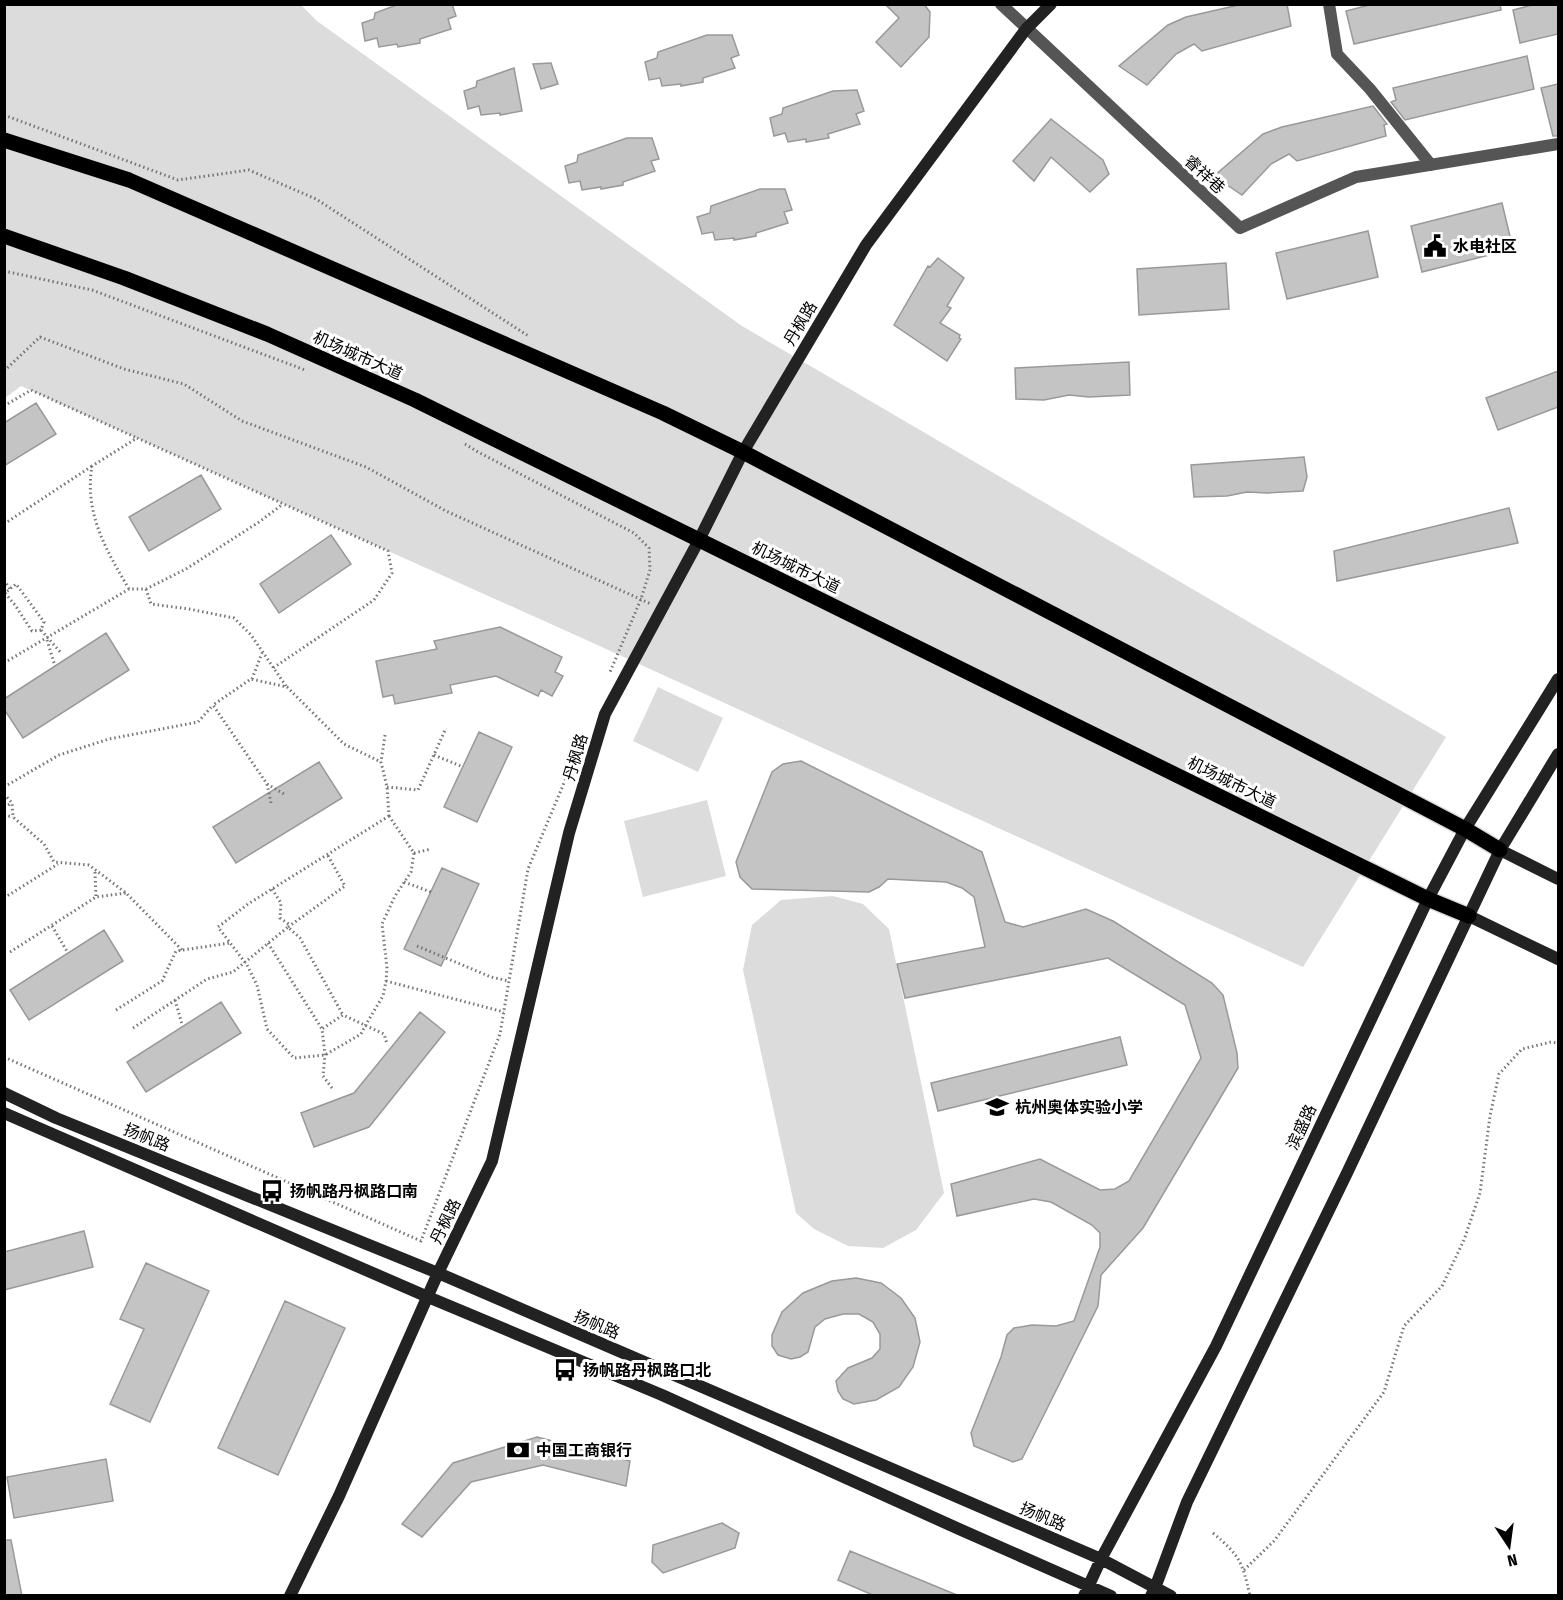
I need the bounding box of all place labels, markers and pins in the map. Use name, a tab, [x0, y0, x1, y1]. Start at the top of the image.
public building icon: 水电社区	[1422, 233, 1448, 259]
place label: 水电社区	[1453, 237, 1517, 256]
school or university icon: 杭州奥体实验小学	[984, 1094, 1010, 1120]
place label: 杭州奥体实验小学	[1015, 1098, 1143, 1117]
bus stop icon: 扬帆路丹枫路口南	[259, 1178, 285, 1204]
place label: 扬帆路丹枫路口南	[290, 1182, 418, 1201]
bus stop icon: 扬帆路丹枫路口北	[552, 1357, 578, 1383]
place label: 扬帆路丹枫路口北	[583, 1361, 711, 1380]
bank icon: 中国工商银行	[505, 1437, 531, 1463]
place label: 中国工商银行	[536, 1441, 632, 1460]

